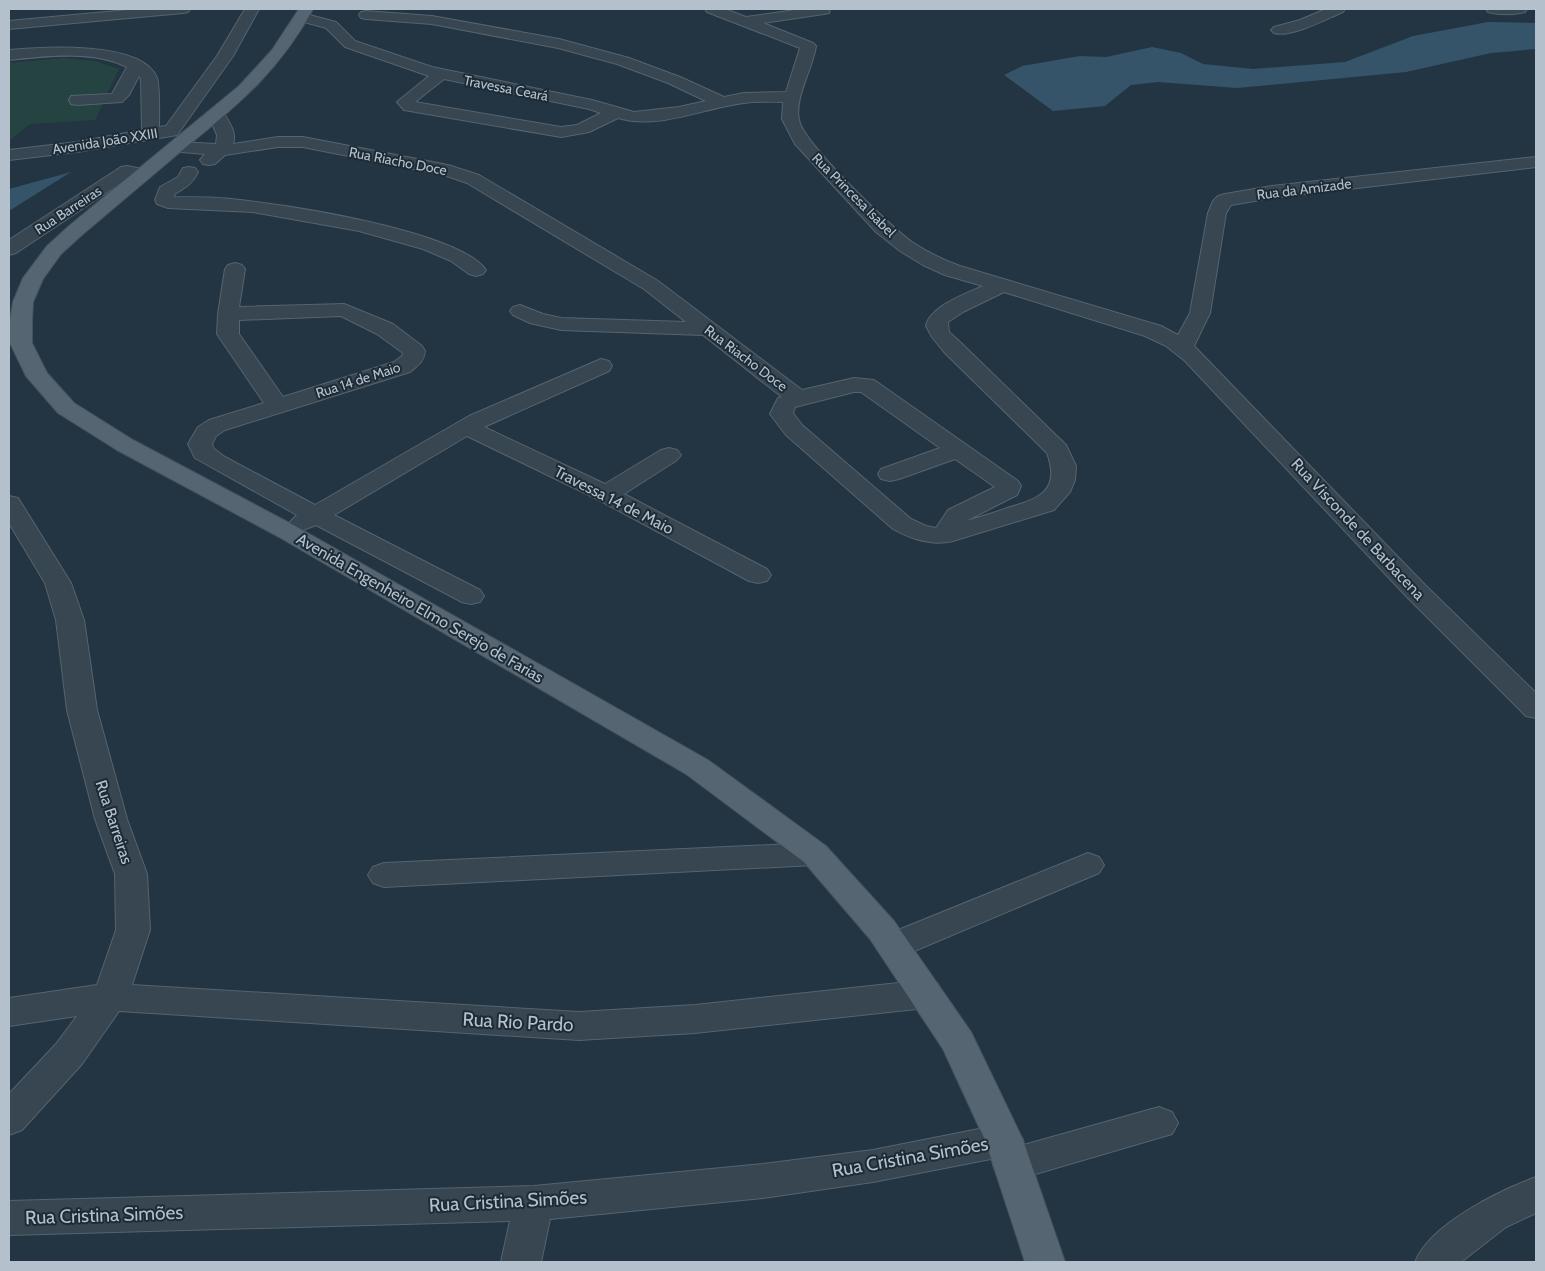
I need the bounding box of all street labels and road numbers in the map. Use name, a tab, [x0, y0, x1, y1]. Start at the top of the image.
street label: Travessa Ceará	[462, 71, 550, 105]
street label: Avenida João XXIII	[51, 124, 159, 158]
street label: Rua Riacho Doce	[347, 143, 449, 179]
street label: Rua Princesa Isabel	[808, 149, 900, 241]
street label: Rua da Amizade	[1256, 174, 1352, 204]
street label: Rua Barreiras	[31, 182, 105, 238]
street label: Rua Riacho Doce	[701, 321, 791, 395]
street label: Rua 14 de Maio	[313, 358, 403, 402]
street label: Rua Visconde de Barbacena	[1287, 454, 1429, 604]
street label: Travessa 14 de Maio	[551, 462, 677, 538]
street label: Avenida Engenheiro Elmo Serejo de Farias	[293, 529, 547, 687]
street label: Rua Barreiras	[92, 778, 137, 867]
street label: Rua Rio Pardo	[462, 1008, 574, 1036]
street label: Rua Cristina Simões	[830, 1132, 990, 1182]
street label: Rua Cristina Simões	[428, 1185, 588, 1217]
street label: Rua Cristina Simões	[25, 1201, 184, 1229]

